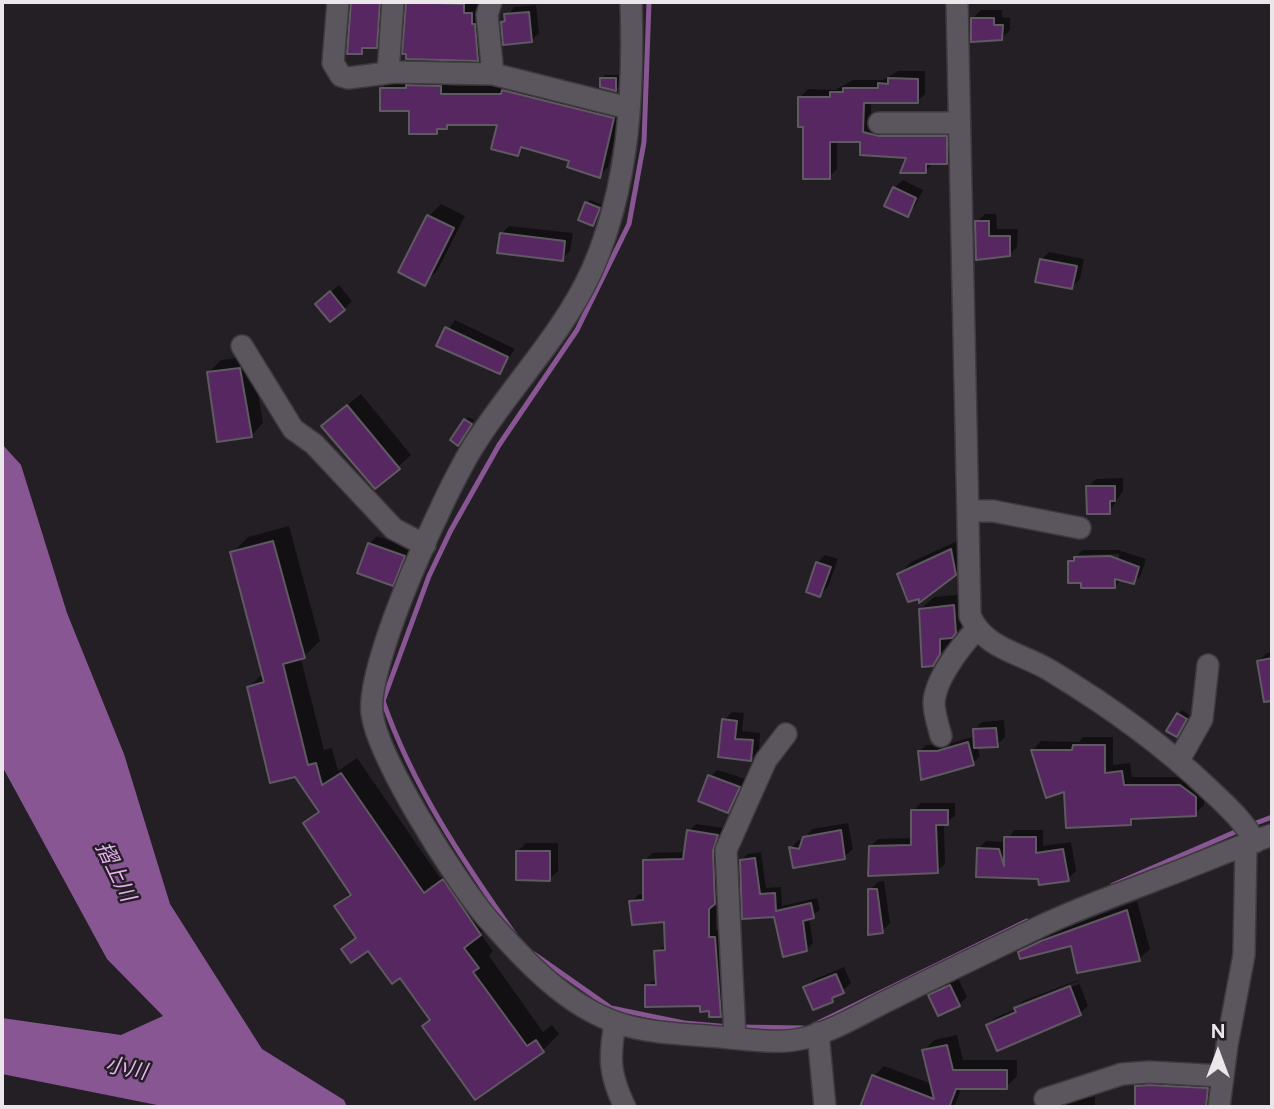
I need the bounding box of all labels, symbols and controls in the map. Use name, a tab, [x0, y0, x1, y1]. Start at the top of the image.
water label: 摺上川	[90, 838, 140, 906]
north arrow	[1183, 1018, 1253, 1088]
text: N	[1211, 1020, 1225, 1043]
water label: 小川	[103, 1053, 149, 1085]

